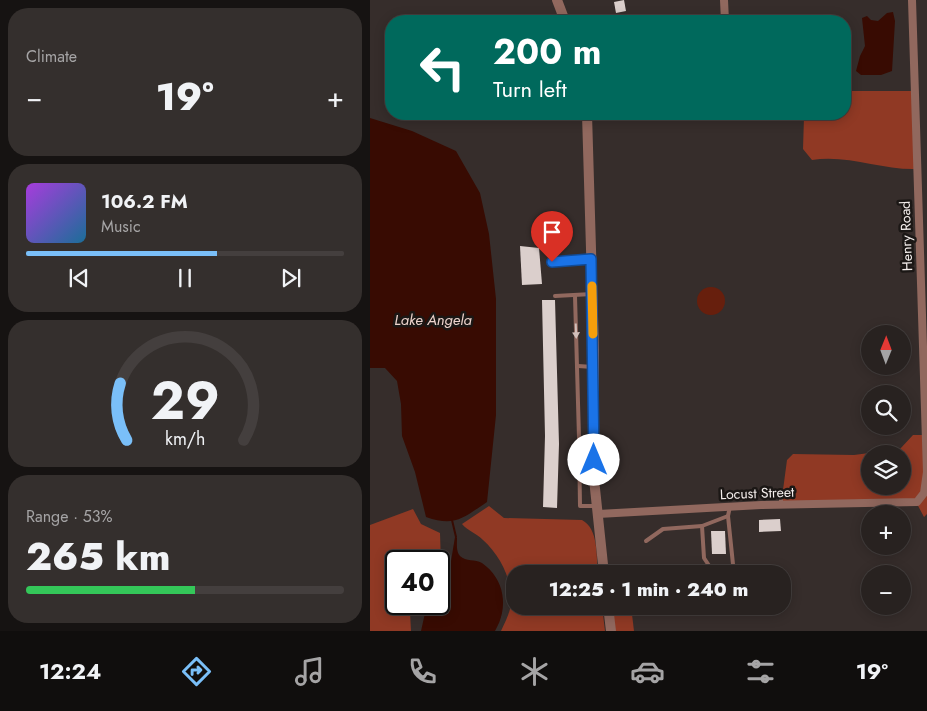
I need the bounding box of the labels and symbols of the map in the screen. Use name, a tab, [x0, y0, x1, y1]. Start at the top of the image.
street label: Henry Road	[895, 200, 917, 272]
pin	[531, 211, 573, 262]
water label: Lake Angela	[394, 309, 473, 331]
one-way arrow	[573, 324, 581, 340]
north arrow	[861, 325, 911, 375]
position arrow	[567, 433, 619, 485]
street label: Locust Street	[719, 482, 795, 504]
speed limit sign: 40	[385, 550, 450, 615]

